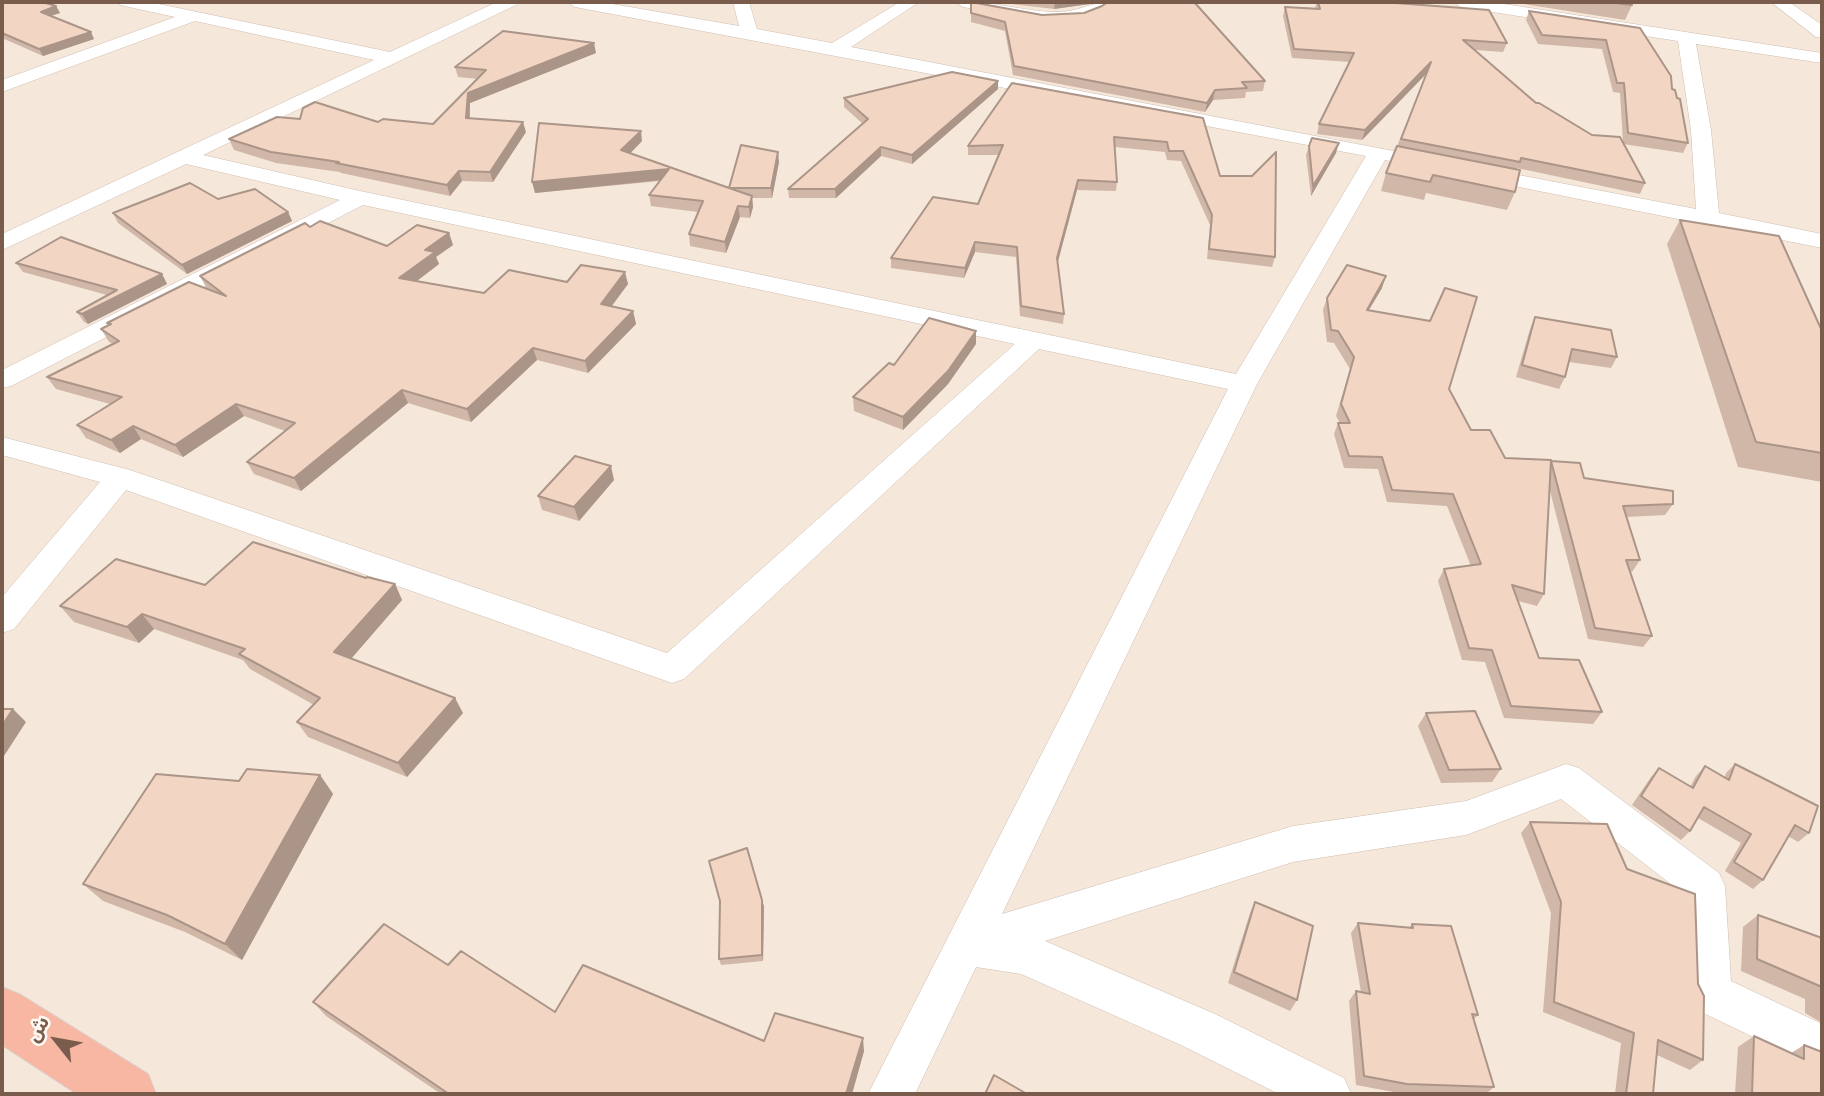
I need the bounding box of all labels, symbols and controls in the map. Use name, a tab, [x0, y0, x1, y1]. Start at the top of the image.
north arrow	[21, 1005, 91, 1075]
text: ش	[19, 1011, 56, 1047]

